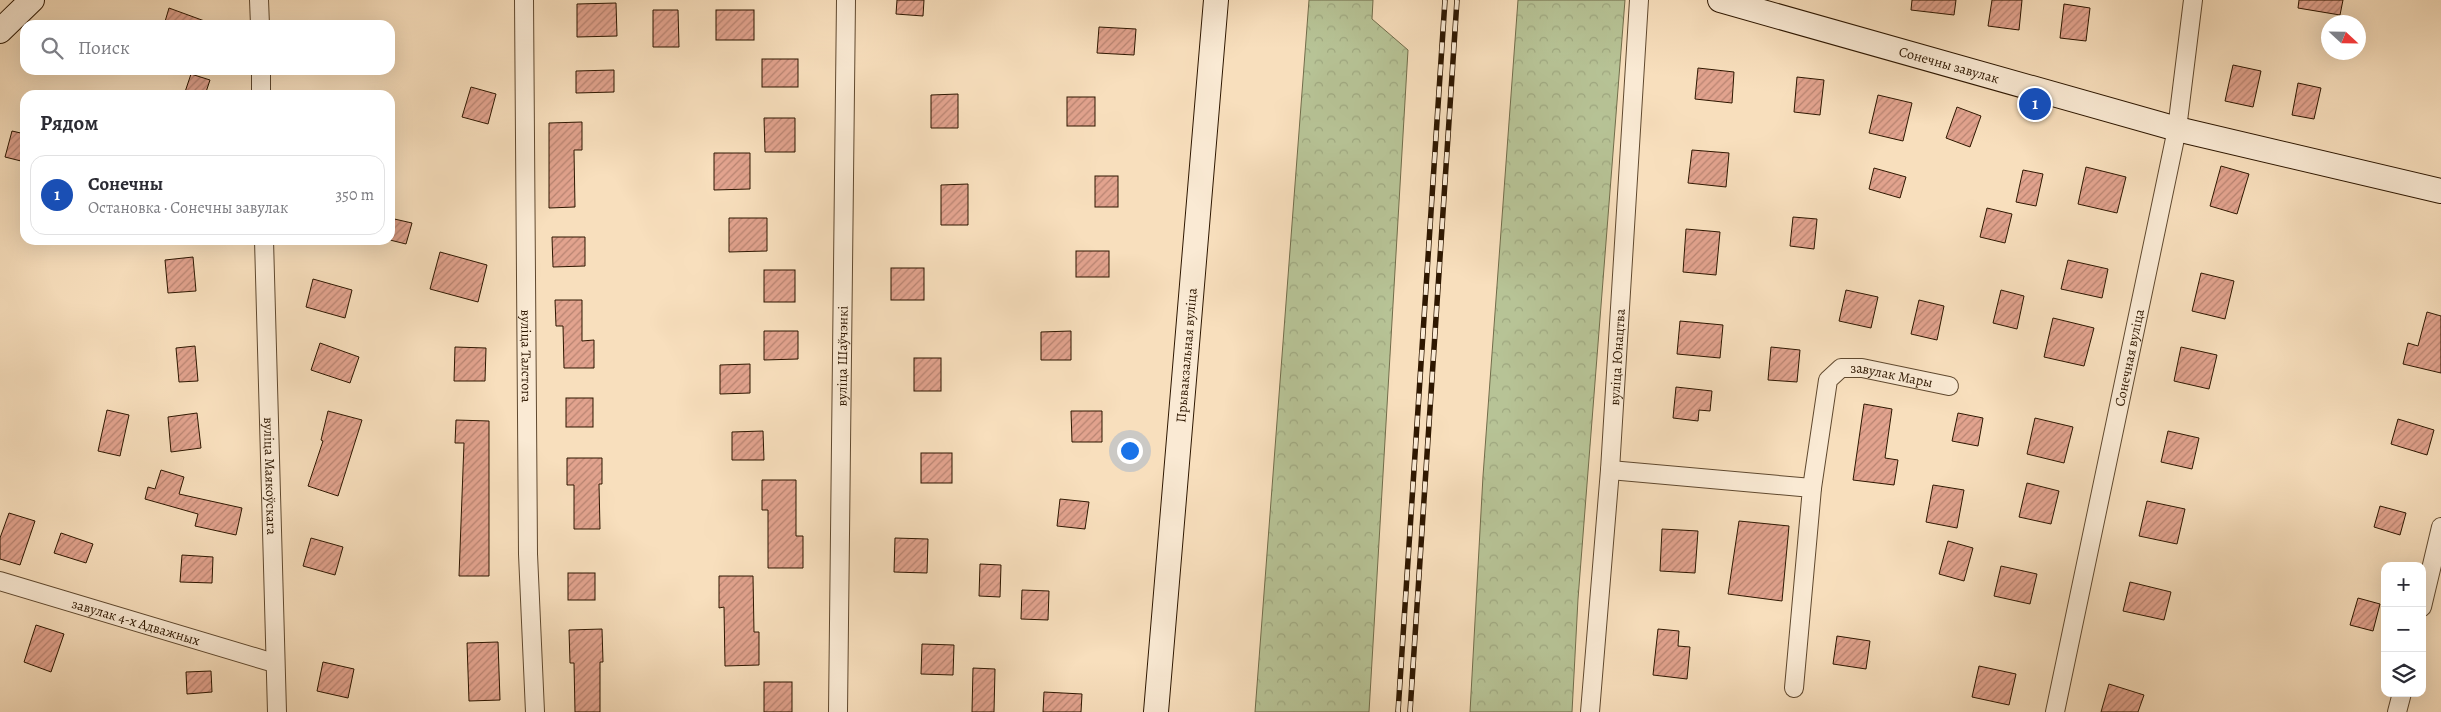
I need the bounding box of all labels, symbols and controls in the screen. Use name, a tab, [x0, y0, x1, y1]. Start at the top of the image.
north arrow	[2321, 15, 2366, 60]
search box	[20, 20, 395, 75]
icon: search	[38, 34, 66, 62]
text: Поиск	[78, 35, 130, 61]
street label: Сонечны завулак	[1897, 41, 2001, 88]
pin: 1	[2019, 85, 2051, 123]
text: Рядом	[40, 109, 98, 137]
text: Сонечны	[88, 171, 163, 197]
text: 1	[54, 184, 60, 206]
text: 350 m	[335, 184, 374, 206]
text: Остановка · Сонечны завулак	[88, 197, 288, 219]
street label: Прывакзальная вуліца	[1171, 287, 1201, 423]
street label: вуліца Шаўчэнкі	[832, 306, 852, 406]
street label: Сонечная вуліца	[2110, 307, 2149, 408]
street label: вуліца Юнацтва	[1605, 308, 1629, 406]
street label: вуліца Талстога	[517, 309, 536, 403]
street label: завулак Мары	[1850, 359, 1935, 392]
street label: вуліца Маякоўскага	[259, 417, 282, 536]
your location	[1117, 438, 1143, 464]
map controls	[2381, 562, 2426, 697]
button: +	[2381, 562, 2426, 607]
street label: завулак 4-х Адважных	[70, 594, 203, 650]
button: −	[2381, 607, 2426, 652]
button: layers	[2381, 652, 2426, 697]

